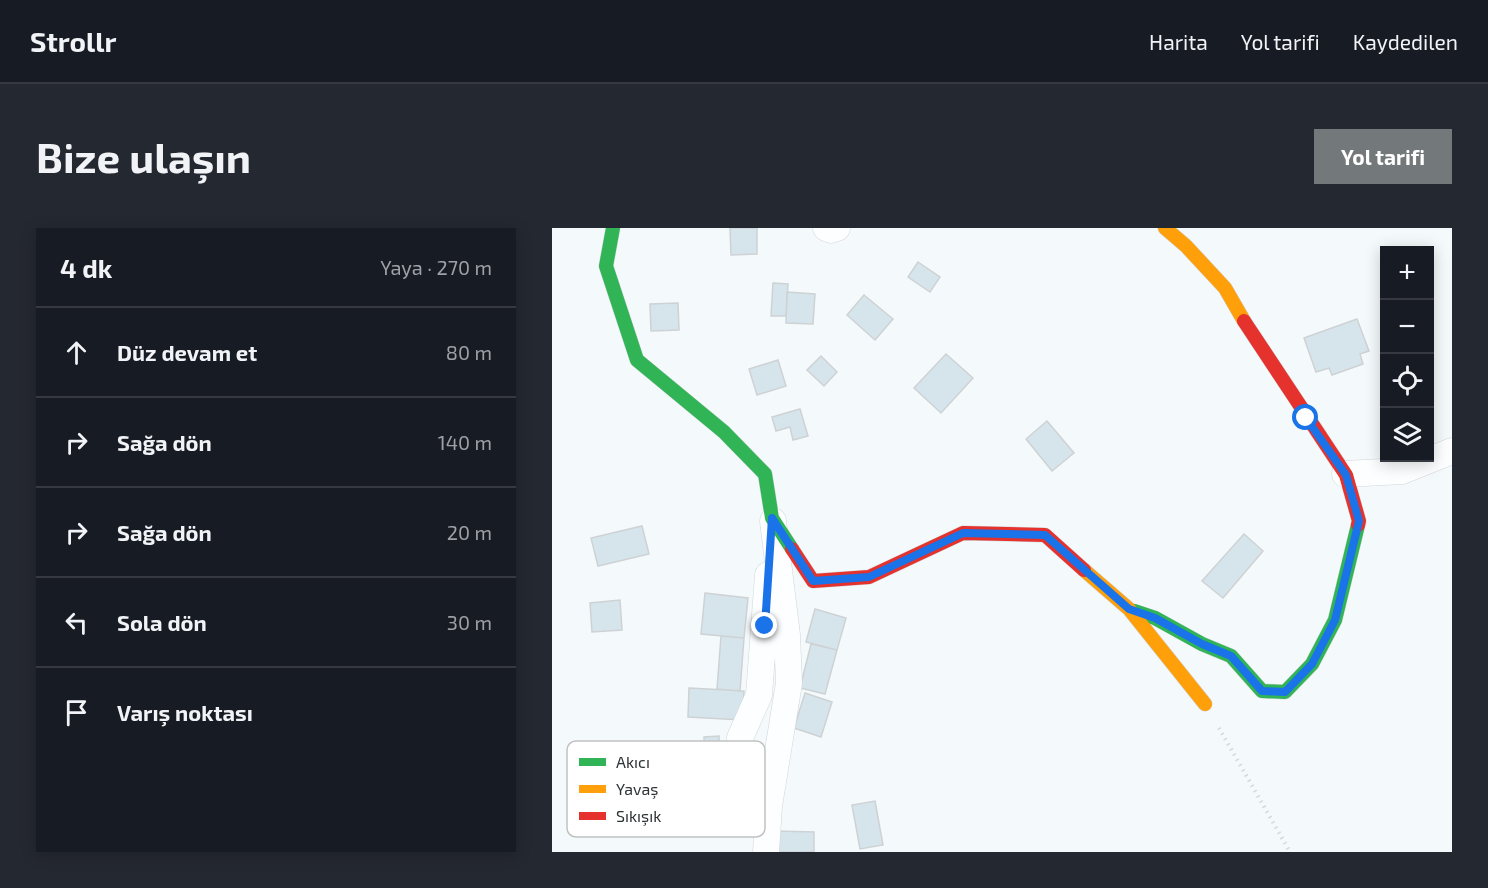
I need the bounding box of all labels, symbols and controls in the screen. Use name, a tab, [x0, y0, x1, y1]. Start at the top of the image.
text: Strollr	[30, 24, 116, 58]
text: Harita	[1149, 29, 1208, 54]
text: Yol tarifi	[1241, 29, 1320, 54]
text: Kaydedilen	[1353, 29, 1458, 54]
button: Yol tarifi	[1314, 129, 1452, 184]
text: Bize ulaşın	[36, 131, 251, 181]
map controls	[1380, 246, 1434, 462]
button: +	[1380, 246, 1434, 300]
text: 4 dk	[60, 252, 112, 283]
text: Yaya · 270 m	[380, 255, 492, 279]
button: −	[1380, 300, 1434, 354]
icon: ahead	[60, 336, 93, 369]
text: Düz devam et	[117, 339, 257, 365]
text: 80 m	[446, 340, 492, 364]
button: locate	[1380, 354, 1434, 408]
route start	[1292, 404, 1318, 430]
button: layers	[1380, 408, 1434, 462]
icon: right	[60, 426, 93, 459]
text: Sağa dön	[117, 429, 212, 455]
text: 140 m	[438, 430, 492, 454]
icon: right	[60, 516, 93, 549]
text: Sağa dön	[117, 519, 212, 545]
text: 20 m	[447, 520, 492, 544]
icon: left	[60, 606, 93, 639]
text: Sola dön	[117, 609, 207, 635]
text: 30 m	[447, 610, 492, 634]
route end	[751, 612, 777, 638]
icon: arrive	[60, 696, 93, 729]
text: Varış noktası	[117, 699, 253, 725]
legend	[567, 741, 765, 837]
text: Akıcı	[616, 752, 650, 771]
text: Yavaş	[616, 779, 658, 799]
text: Sıkışık	[616, 806, 661, 826]

